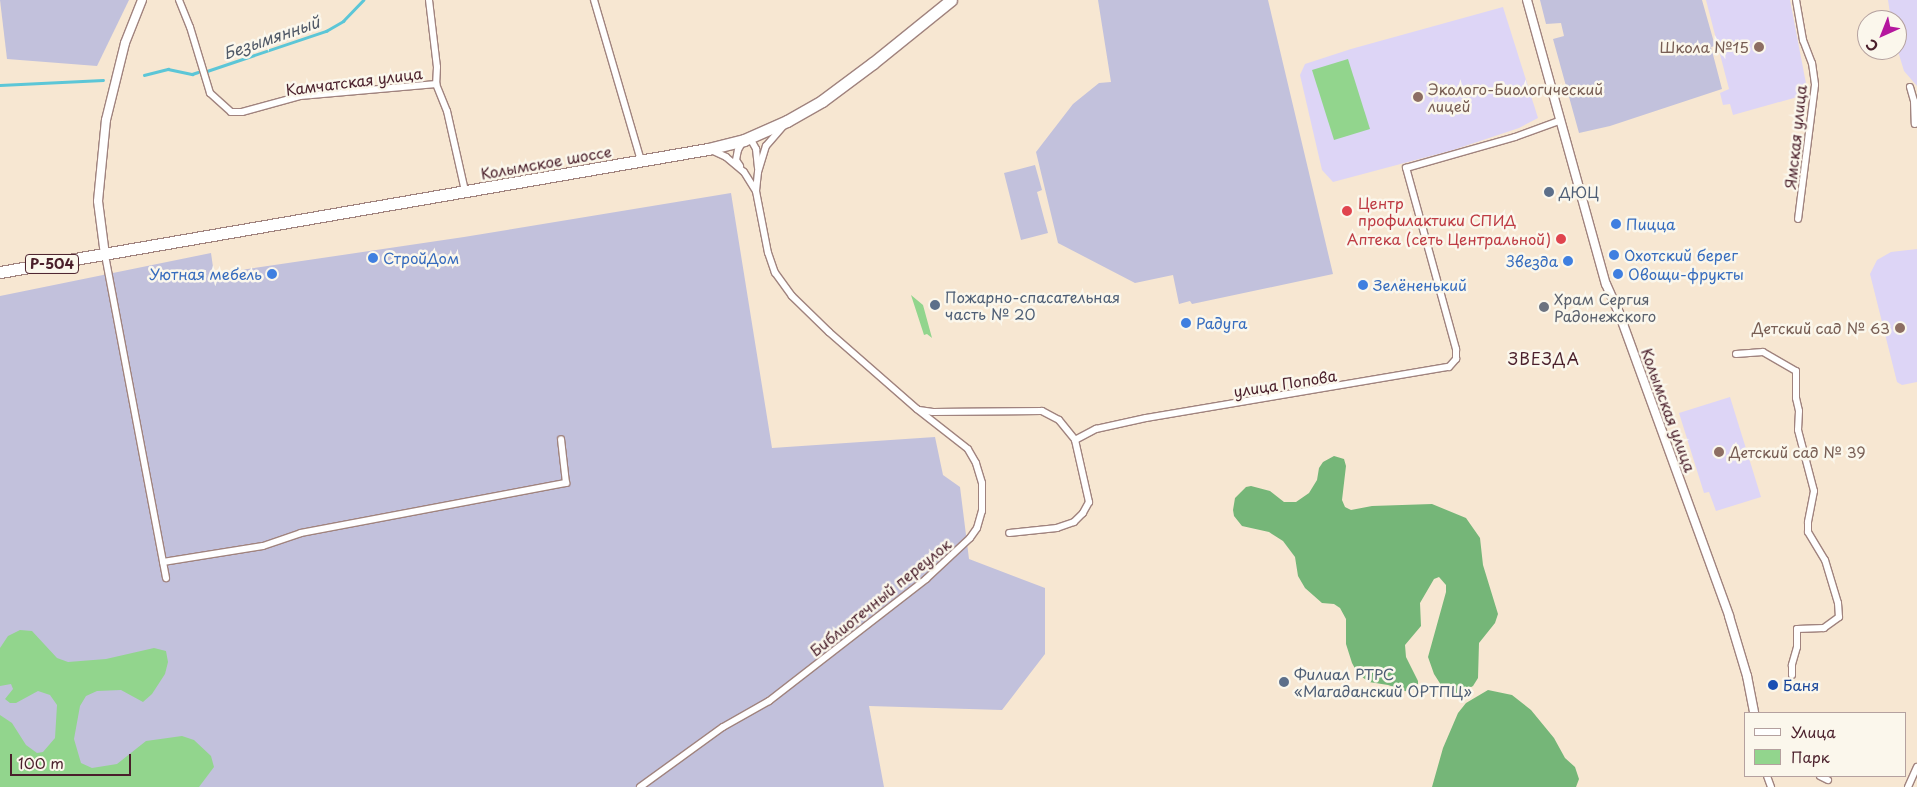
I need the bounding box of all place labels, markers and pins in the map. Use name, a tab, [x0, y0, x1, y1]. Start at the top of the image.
place label: Школа №15	[1659, 38, 1749, 56]
marker: Школа №15	[1753, 41, 1765, 53]
place label: Эколого-Биологический лицей	[1428, 79, 1603, 114]
marker: Эколого-Биологический лицей	[1412, 91, 1424, 103]
place label: ДЮЦ	[1559, 183, 1599, 201]
marker: ДЮЦ	[1543, 186, 1555, 198]
place label: Центр профилактики СПИД	[1358, 193, 1517, 228]
marker: Центр профилактики СПИД	[1340, 204, 1354, 218]
place label: Пицца	[1626, 215, 1676, 233]
marker: Пицца	[1610, 218, 1622, 230]
place label: Аптека (сеть Центральной)	[1347, 230, 1551, 248]
marker: Аптека (сеть Центральной)	[1555, 233, 1567, 245]
place label: Охотский берег	[1624, 246, 1738, 264]
place label: СтройДом	[383, 249, 459, 267]
marker: Охотский берег	[1608, 249, 1620, 261]
marker: СтройДом	[367, 252, 379, 264]
place label: Звезда	[1506, 252, 1558, 270]
marker: Звезда	[1562, 255, 1574, 267]
place label: Уютная мебель	[149, 265, 262, 283]
place label: Овощи-фрукты	[1628, 265, 1744, 283]
marker: Уютная мебель	[266, 268, 278, 280]
marker: Овощи-фрукты	[1612, 268, 1624, 280]
place label: Зелёненький	[1373, 276, 1467, 294]
marker: Зелёненький	[1357, 279, 1369, 291]
place label: Пожарно-спасательная часть № 20	[945, 287, 1120, 322]
place label: Храм Сергия Радонежского	[1554, 289, 1656, 324]
marker: Пожарно-спасательная часть № 20	[929, 299, 941, 311]
marker: Храм Сергия Радонежского	[1538, 301, 1550, 313]
place label: Радуга	[1196, 314, 1247, 332]
marker: Радуга	[1180, 317, 1192, 329]
place label: Детский сад № 63	[1751, 319, 1890, 337]
marker: Детский сад № 63	[1894, 322, 1906, 334]
place label: Детский сад № 39	[1729, 443, 1866, 461]
marker: Детский сад № 39	[1713, 446, 1725, 458]
place label: Филиал РТРС «Магаданский ОРТПЦ»	[1294, 664, 1473, 699]
marker: Филиал РТРС «Магаданский ОРТПЦ»	[1278, 676, 1290, 688]
place label: Баня	[1783, 676, 1819, 694]
marker: Баня	[1767, 679, 1779, 691]

